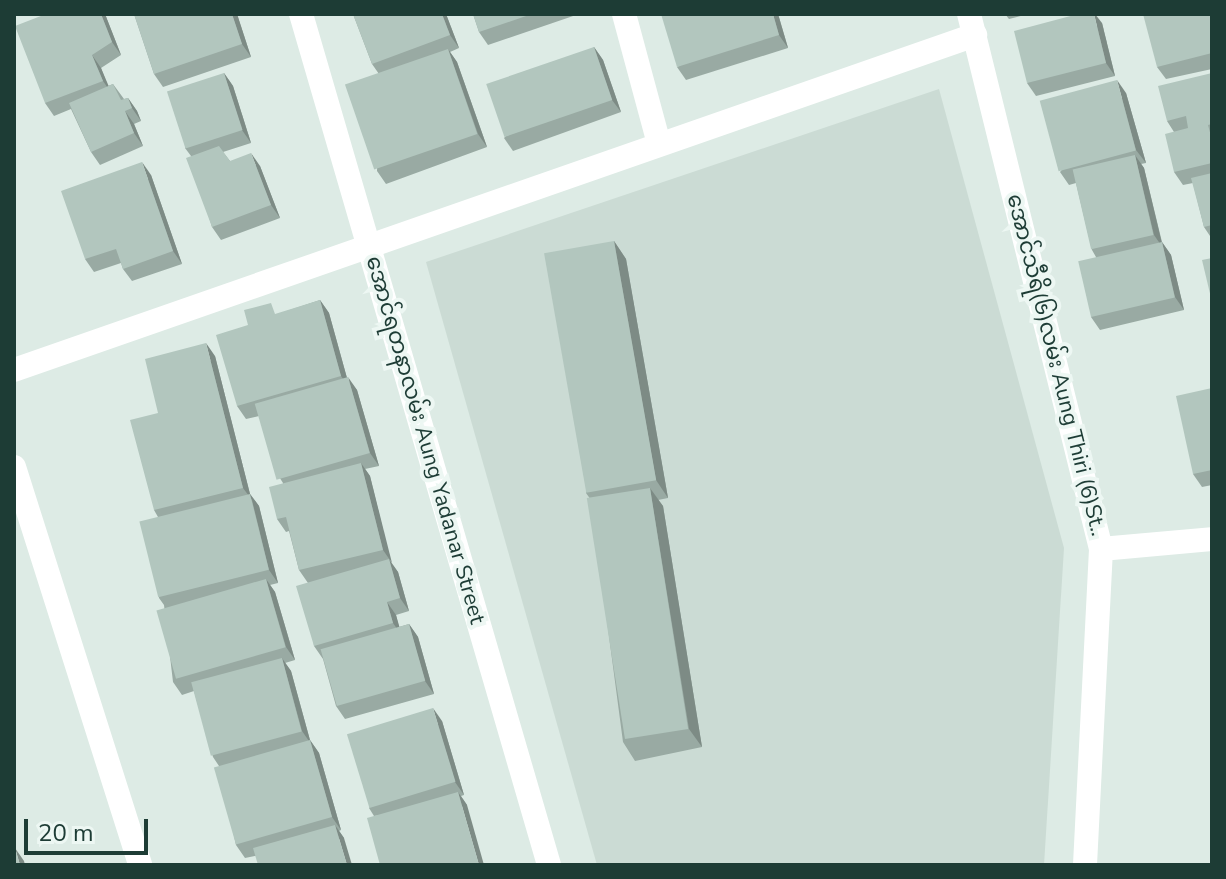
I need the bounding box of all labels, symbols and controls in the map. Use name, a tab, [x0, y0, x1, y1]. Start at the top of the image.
street label: အောင်သီရိ(၆)လမ်း Aung Thiri (6)St..	[1001, 191, 1111, 539]
street label: အောင်ရတနာလမ်း Aung Yadanar Street	[360, 253, 490, 627]
scale bar	[28, 803, 152, 853]
text: 20 m	[38, 817, 94, 849]

